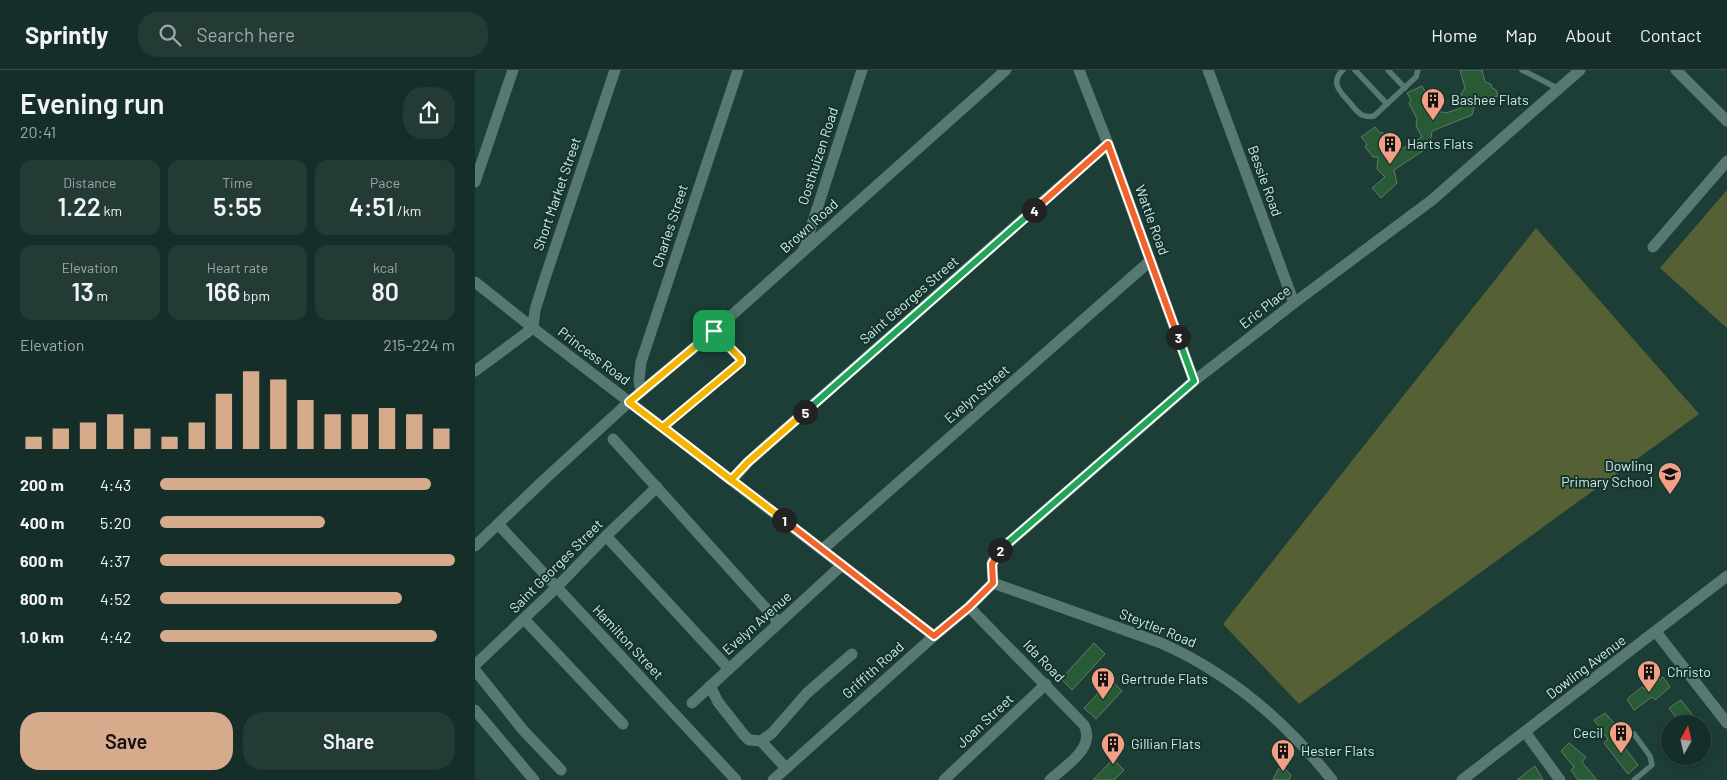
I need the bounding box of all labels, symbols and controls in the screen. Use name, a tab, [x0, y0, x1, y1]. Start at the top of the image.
search box	[138, 12, 488, 57]
text: Sprintly	[25, 20, 108, 49]
icon: search	[156, 21, 184, 49]
text: Search here	[196, 23, 295, 46]
text: Home	[1431, 24, 1477, 46]
text: Map	[1505, 24, 1537, 46]
text: About	[1565, 24, 1612, 46]
text: Contact	[1640, 24, 1702, 46]
text: Evening run	[20, 86, 165, 120]
button: share	[403, 87, 455, 139]
building icon: Bashee Flats	[1420, 87, 1446, 121]
place label: Bashee Flats	[1451, 91, 1529, 108]
street label: Oosthuizen Road	[794, 105, 841, 207]
text: 20:41	[20, 122, 56, 141]
building icon: Harts Flats	[1377, 131, 1403, 165]
street label: Short Market Street	[529, 135, 584, 253]
place label: Harts Flats	[1407, 135, 1474, 152]
street label: Bessie Road	[1245, 143, 1286, 219]
text: Distance	[63, 174, 117, 191]
text: Time	[222, 174, 253, 191]
text: Pace	[370, 174, 400, 191]
street label: Charles Street	[648, 182, 691, 270]
street label: Wattle Road	[1132, 182, 1173, 257]
text: 1.22	[58, 191, 101, 221]
text: 5:55	[213, 191, 262, 221]
text: 4:51	[349, 191, 394, 221]
street label: Brown Road	[776, 195, 841, 256]
pin: 4	[1021, 198, 1047, 222]
text: km	[101, 202, 122, 219]
text: /km	[394, 202, 421, 219]
text: 4	[1030, 202, 1039, 219]
street label: Saint Georges Street	[856, 252, 962, 347]
text: Elevation	[62, 259, 118, 276]
text: Heart rate	[207, 259, 268, 276]
text: kcal	[373, 259, 397, 276]
text: 13	[72, 276, 94, 306]
text: 166	[205, 276, 240, 306]
text: 80	[371, 276, 399, 306]
street label: Eric Place	[1236, 281, 1294, 332]
text: m	[94, 287, 108, 304]
text: bpm	[240, 287, 270, 304]
pin	[693, 310, 735, 352]
icon: arrive	[700, 317, 728, 345]
street label: Princess Road	[555, 323, 634, 388]
pin: 3	[1165, 324, 1191, 350]
text: 3	[1175, 329, 1182, 346]
text: Elevation	[20, 335, 84, 354]
text: 215–224 m	[383, 335, 455, 354]
street label: Evelyn Street	[941, 361, 1013, 426]
pin: 5	[793, 400, 817, 424]
text: 5	[802, 404, 809, 421]
place label: Dowling Primary School	[1561, 457, 1653, 490]
school or university icon: Dowling Primary School	[1657, 461, 1683, 495]
text: 200 m	[20, 475, 64, 494]
text: 4:43	[100, 475, 131, 494]
pin: 1	[771, 508, 797, 532]
text: 1	[782, 512, 787, 529]
text: 400 m	[20, 513, 64, 532]
text: 5:20	[100, 513, 131, 532]
street label: Saint Georges Street	[505, 515, 606, 616]
pin: 2	[987, 538, 1013, 562]
text: 2	[997, 542, 1004, 559]
text: 600 m	[20, 551, 63, 570]
text: 4:37	[100, 551, 130, 570]
street label: Evelyn Avenue	[719, 587, 795, 658]
text: 800 m	[20, 589, 63, 608]
text: 4:52	[100, 589, 131, 608]
street label: Hamilton Street	[589, 601, 667, 682]
street label: Steytler Road	[1117, 604, 1199, 651]
text: 1.0 km	[20, 627, 64, 646]
text: 4:42	[100, 627, 132, 646]
street label: Dowling Avenue	[1543, 631, 1629, 702]
street label: Ida Road	[1020, 636, 1069, 685]
street label: Griffith Road	[838, 638, 907, 702]
building icon: Christo	[1636, 659, 1662, 693]
place label: Christo	[1667, 663, 1711, 680]
building icon: Gertrude Flats	[1090, 666, 1116, 700]
place label: Gertrude Flats	[1121, 670, 1208, 687]
street label: Joan Street	[953, 690, 1017, 751]
button: Save	[20, 712, 233, 770]
button: Share	[243, 712, 455, 770]
north arrow	[1661, 715, 1711, 765]
map controls	[1661, 715, 1711, 765]
building icon: Cecil	[1608, 720, 1634, 754]
place label: Cecil	[1573, 724, 1603, 741]
building icon: Gillian Flats	[1100, 731, 1126, 765]
place label: Gillian Flats	[1131, 735, 1201, 752]
building icon: Hester Flats	[1270, 738, 1296, 772]
place label: Hester Flats	[1301, 742, 1375, 759]

